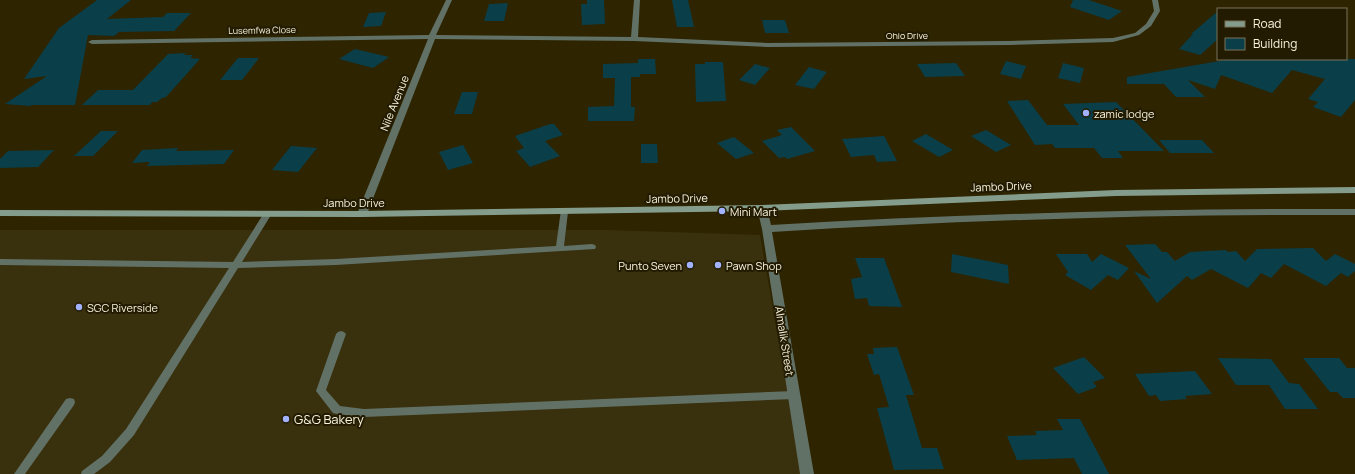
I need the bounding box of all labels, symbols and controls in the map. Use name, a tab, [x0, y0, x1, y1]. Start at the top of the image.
legend	[1217, 8, 1347, 60]
text: Road	[1253, 15, 1281, 32]
street label: Lusemfwa Close	[228, 23, 296, 37]
street label: Ohio Drive	[886, 29, 928, 42]
text: Building	[1253, 35, 1297, 52]
street label: Nile Avenue	[376, 72, 412, 133]
place label: zamic lodge	[1094, 106, 1155, 121]
marker: zamic lodge	[1081, 108, 1091, 118]
street label: Jambo Drive	[970, 177, 1033, 195]
street label: Jambo Drive	[646, 190, 708, 206]
street label: Jambo Drive	[323, 195, 385, 210]
place label: Mini Mart	[730, 204, 777, 219]
marker: Mini Mart	[717, 206, 727, 216]
place label: Punto Seven	[618, 258, 682, 273]
place label: Pawn Shop	[726, 258, 782, 273]
marker: Punto Seven	[685, 260, 695, 270]
marker: Pawn Shop	[713, 260, 723, 270]
place label: SGC Riverside	[87, 300, 159, 315]
marker: SGC Riverside	[74, 302, 84, 312]
street label: Almalik Street	[772, 305, 798, 377]
place label: G&G Bakery	[294, 410, 364, 428]
marker: G&G Bakery	[281, 414, 291, 424]

